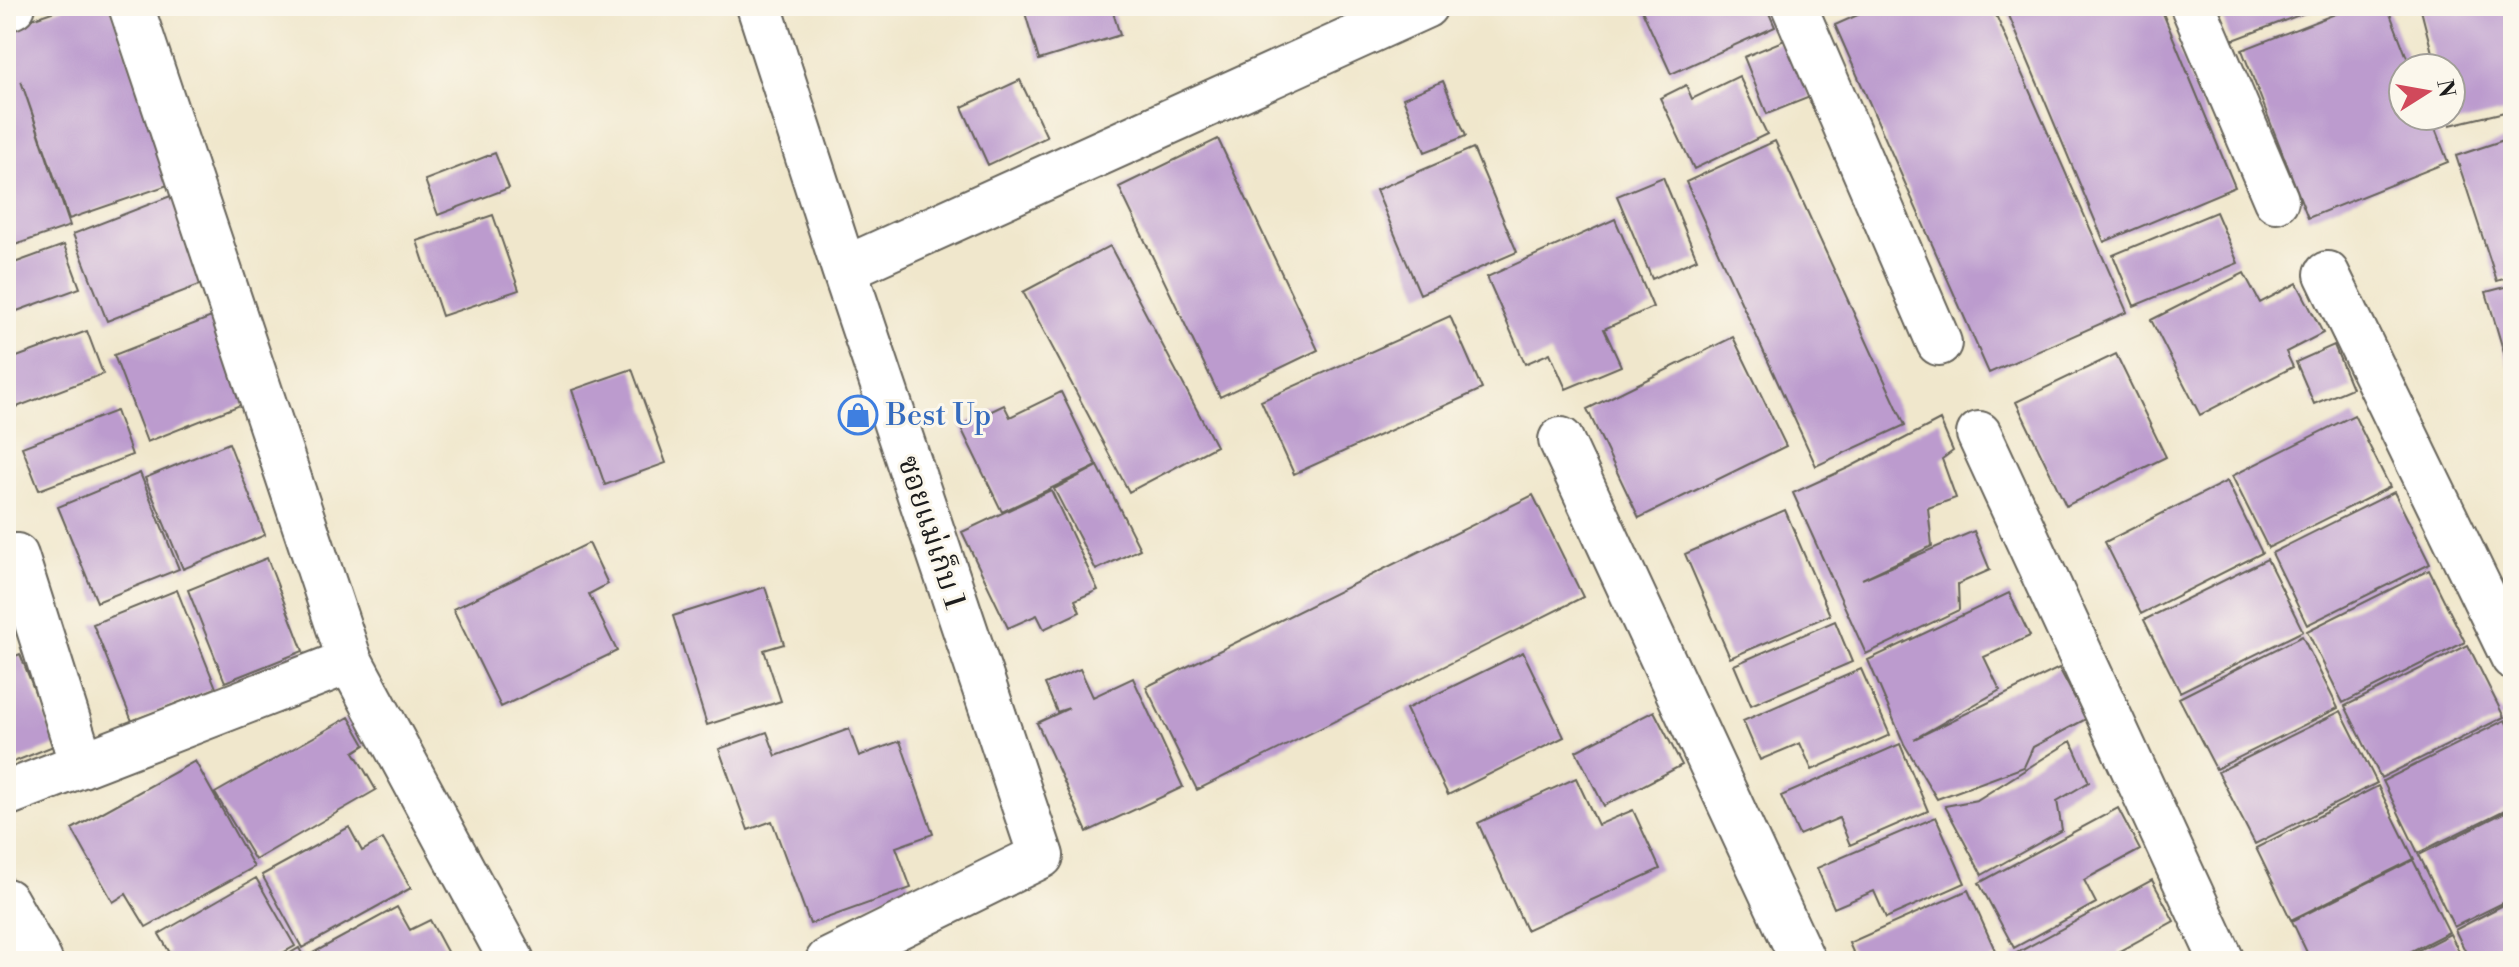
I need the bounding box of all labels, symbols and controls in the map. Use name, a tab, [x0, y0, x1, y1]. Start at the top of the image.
north arrow	[2387, 52, 2467, 132]
text: N	[2430, 77, 2460, 100]
shop icon: Best Up	[837, 394, 879, 436]
place label: Best Up	[885, 397, 991, 435]
street label: ซอยแม่เก็บ 1	[888, 451, 974, 614]

